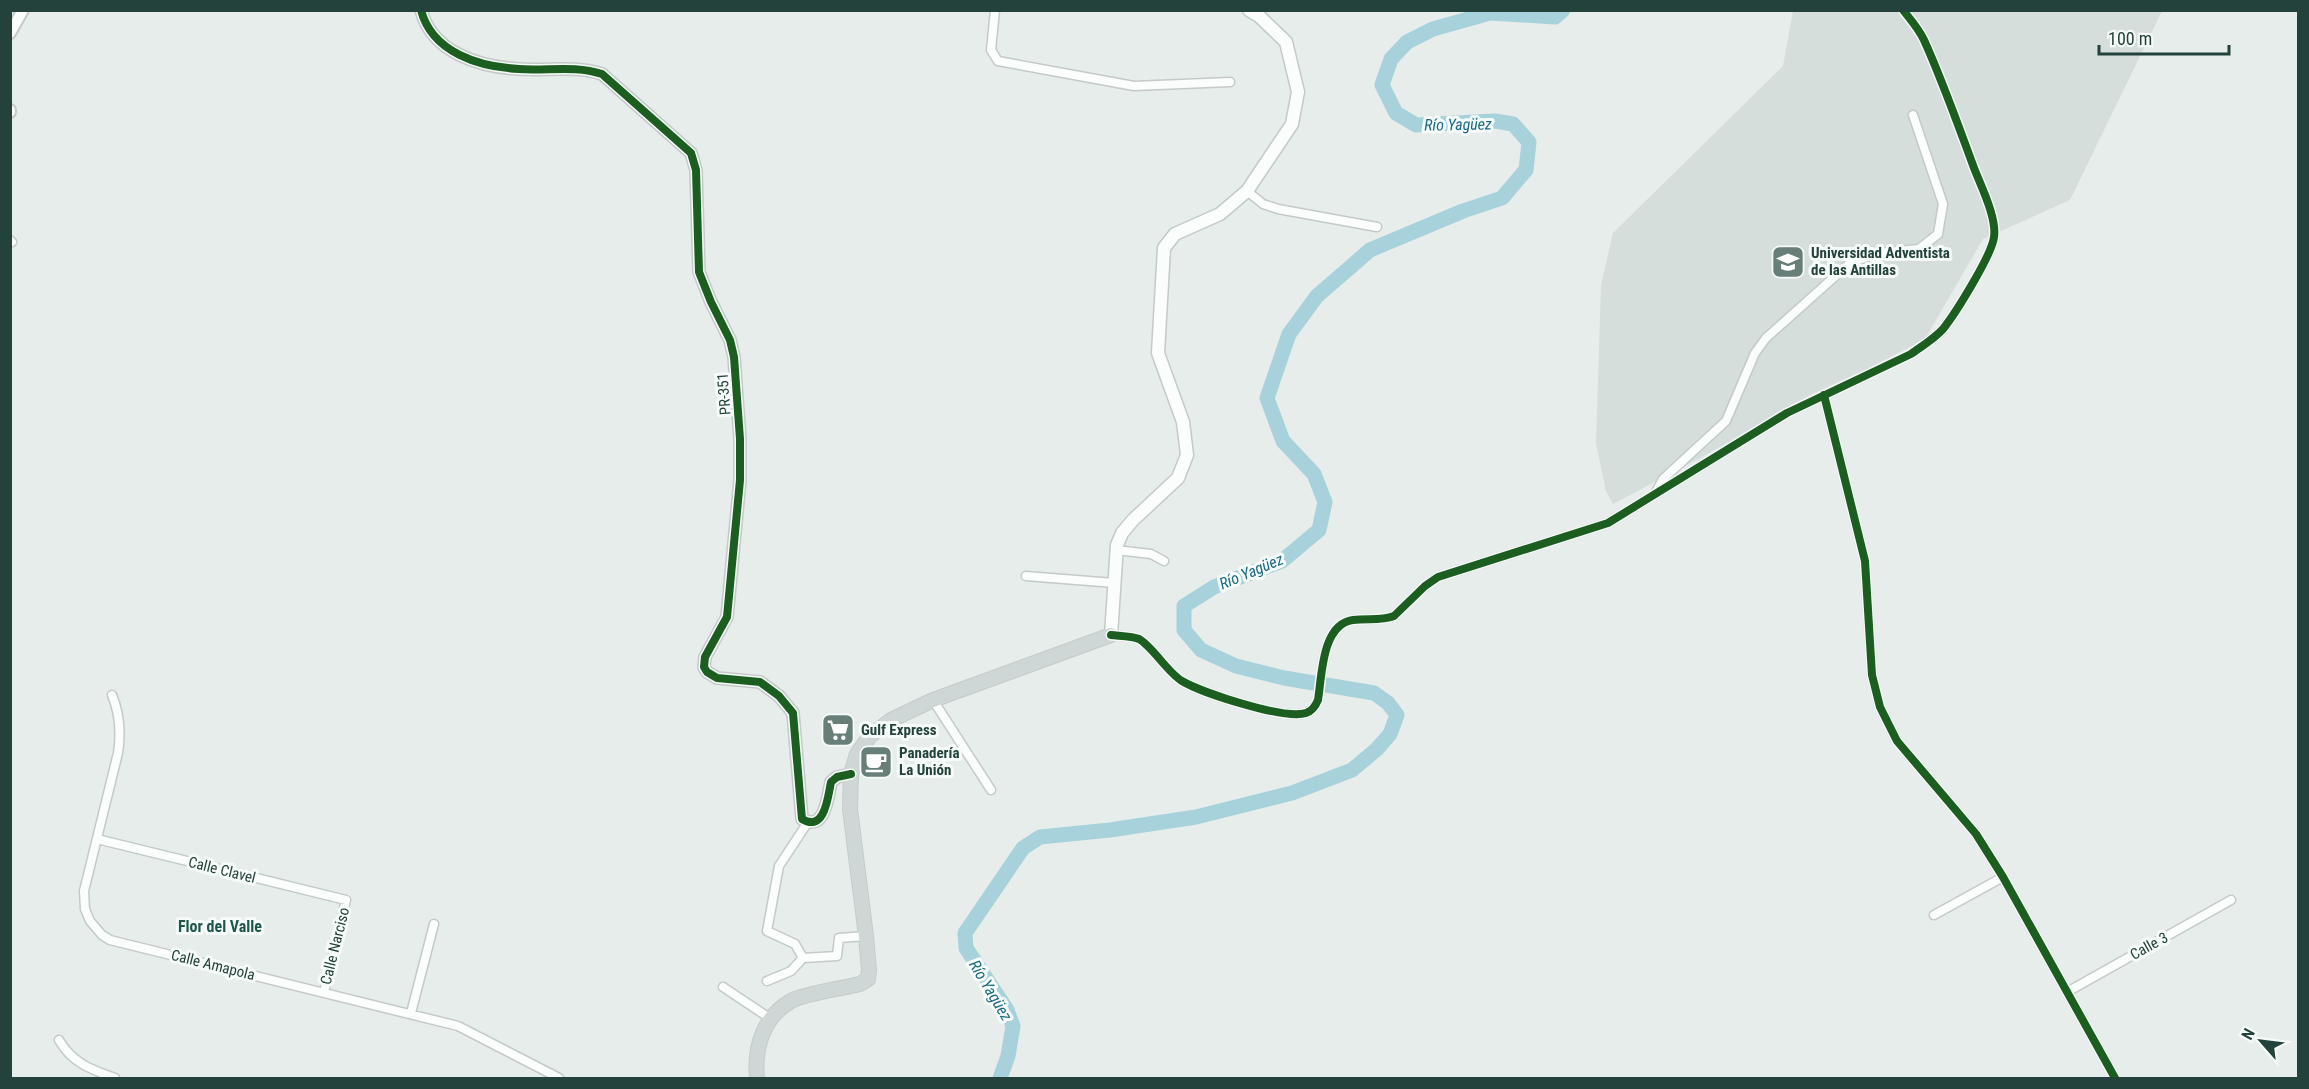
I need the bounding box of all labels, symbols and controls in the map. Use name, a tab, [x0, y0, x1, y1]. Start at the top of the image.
scale bar	[2099, 18, 2230, 56]
text: 100 m	[2108, 28, 2152, 49]
water label: Río Yagüez	[1424, 114, 1492, 135]
school or university icon: Universidad Adventista de las Antillas	[1770, 244, 1806, 280]
place label: Universidad Adventista de las Antillas	[1811, 244, 1950, 279]
street label: PR-351	[714, 372, 734, 416]
water label: Río Yagüez	[1216, 549, 1286, 593]
supermarket icon: Gulf Express	[820, 712, 856, 748]
place label: Gulf Express	[861, 721, 937, 739]
cafe icon: Panadería La Unión	[858, 744, 894, 780]
place label: Panadería La Unión	[899, 744, 960, 779]
street label: Calle Clavel	[186, 853, 258, 887]
street label: Calle Narciso	[317, 906, 353, 986]
district label: Flor del Valle	[178, 917, 262, 936]
street label: Calle 3	[2127, 928, 2171, 964]
street label: Calle Amapola	[169, 946, 257, 984]
water label: Río Yagüez	[965, 956, 1016, 1024]
north arrow	[2231, 1011, 2291, 1071]
text: N	[2238, 1025, 2259, 1043]

